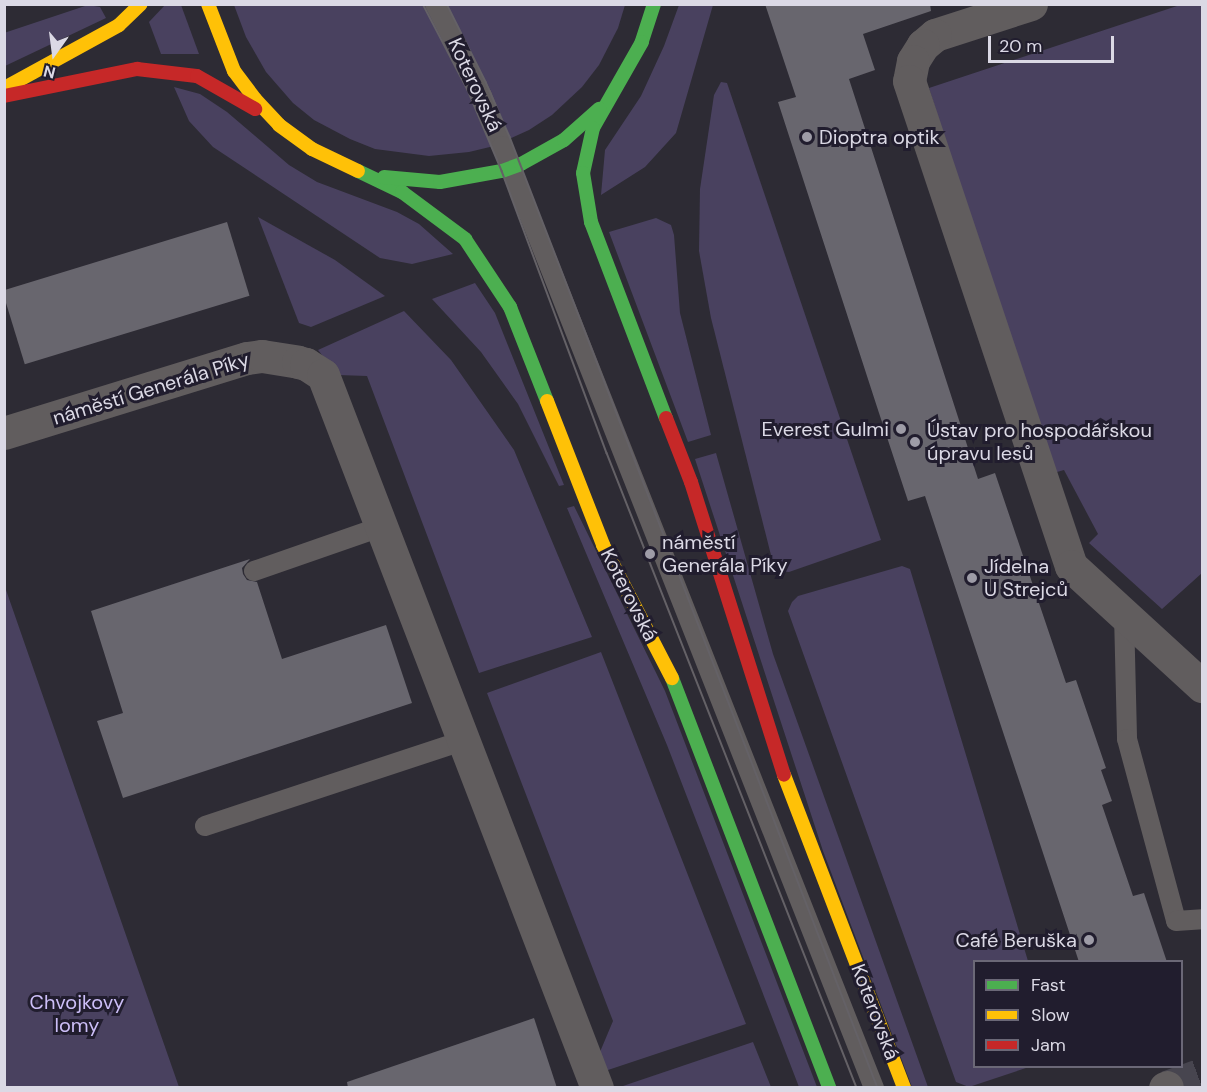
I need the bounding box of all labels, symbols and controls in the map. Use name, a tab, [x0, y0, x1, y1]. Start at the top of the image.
north arrow	[24, 24, 84, 84]
scale bar	[991, 24, 1117, 62]
street label: Koterovská	[443, 34, 507, 136]
text: 20 m	[999, 34, 1042, 58]
text: N	[41, 60, 58, 84]
place label: Dioptra optik	[819, 125, 940, 149]
marker: Dioptra optik	[800, 130, 814, 144]
street label: náměstí Generála Píky	[50, 348, 252, 430]
place label: Everest Gulmi	[761, 417, 889, 441]
place label: Ústav pro hospodářskou úpravu lesů	[927, 418, 1152, 465]
marker: Everest Gulmi	[894, 422, 908, 436]
marker: Ústav pro hospodářskou úpravu lesů	[908, 435, 922, 449]
place label: náměstí Generála Píky	[662, 530, 788, 577]
street label: Koterovská	[595, 545, 663, 645]
marker: náměstí Generála Píky	[643, 547, 657, 561]
place label: Jídelna U Strejců	[984, 554, 1068, 601]
marker: Jídelna U Strejců	[965, 571, 979, 585]
place label: Café Beruška	[956, 928, 1077, 952]
marker: Café Beruška	[1082, 933, 1096, 947]
legend	[973, 960, 1183, 1068]
street label: Koterovská	[846, 961, 904, 1063]
text: Fast	[1031, 973, 1066, 997]
park label: Chvojkovy lomy	[30, 991, 124, 1038]
text: Slow	[1031, 1003, 1070, 1027]
text: Jam	[1031, 1033, 1066, 1057]

